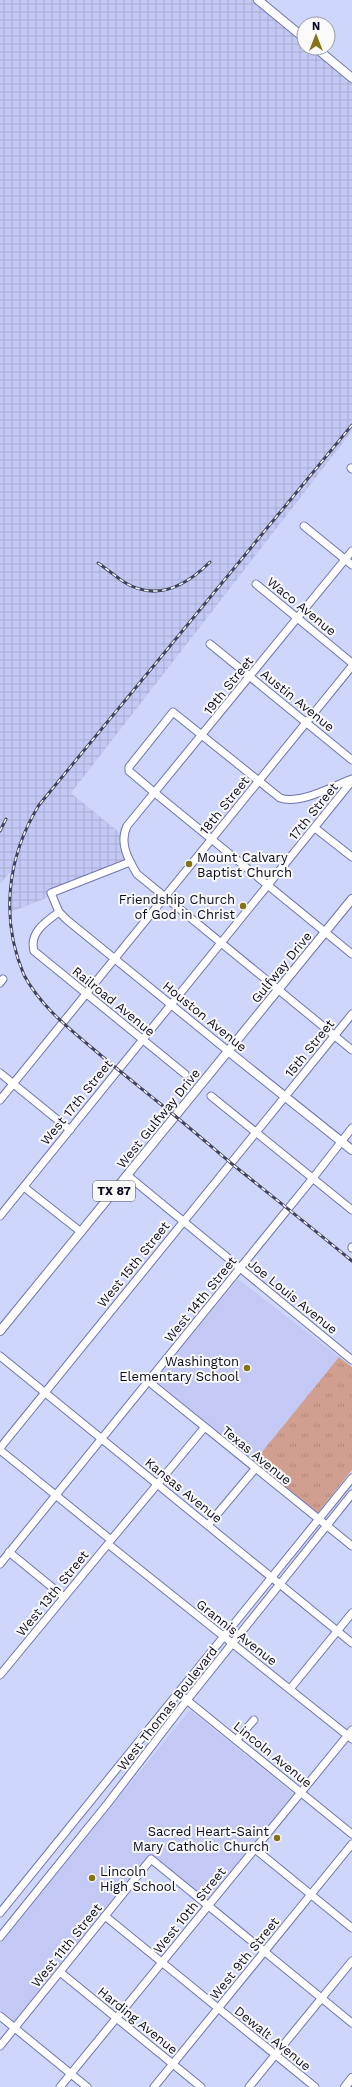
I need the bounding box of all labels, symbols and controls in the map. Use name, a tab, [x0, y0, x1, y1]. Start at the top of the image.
north arrow	[296, 16, 336, 56]
text: N	[312, 20, 320, 33]
street label: Waco Avenue	[264, 574, 339, 639]
street label: 19th Street	[200, 653, 257, 717]
street label: Austin Avenue	[258, 666, 337, 735]
street label: 18th Street	[196, 773, 253, 837]
street label: 17th Street	[286, 779, 341, 843]
place label: Mount Calvary Baptist Church	[197, 850, 292, 880]
marker: Mount Calvary Baptist Church	[184, 859, 194, 869]
place label: Friendship Church of God in Christ	[119, 892, 236, 922]
marker: Friendship Church of God in Christ	[238, 901, 248, 911]
street label: Gulfway Drive	[248, 929, 315, 1006]
street label: Railroad Avenue	[69, 964, 158, 1039]
street label: Houston Avenue	[160, 978, 250, 1055]
street label: 15th Street	[282, 1016, 337, 1080]
street label: West 17th Street	[37, 1056, 116, 1148]
street label: West Gulfway Drive	[114, 1066, 203, 1171]
road number: TX 87	[93, 1181, 135, 1201]
street label: West 15th Street	[94, 1218, 173, 1310]
street label: West 14th Street	[161, 1253, 240, 1345]
street label: Joe Louis Avenue	[245, 1256, 340, 1337]
place label: Washington Elementary School	[119, 1354, 239, 1384]
marker: Washington Elementary School	[242, 1363, 252, 1373]
street label: Texas Avenue	[219, 1423, 294, 1488]
street label: Kansas Avenue	[142, 1455, 225, 1526]
street label: West 13th Street	[13, 1547, 92, 1639]
street label: Grannis Avenue	[193, 1596, 280, 1669]
street label: West Thomas Boulevard	[114, 1643, 220, 1773]
street label: Lincoln Avenue	[231, 1718, 315, 1791]
place label: Sacred Heart-Saint Mary Catholic Church	[133, 1824, 270, 1854]
marker: Sacred Heart-Saint Mary Catholic Church	[272, 1833, 282, 1843]
place label: Lincoln High School	[100, 1864, 176, 1894]
street label: West 10th Street	[150, 1864, 229, 1956]
marker: Lincoln High School	[87, 1873, 97, 1883]
street label: West 11th Street	[28, 1900, 105, 1990]
street label: West 9th Street	[207, 1914, 282, 2002]
street label: Harding Avenue	[95, 1984, 181, 2057]
street label: Dewalt Avenue	[231, 2003, 314, 2074]

